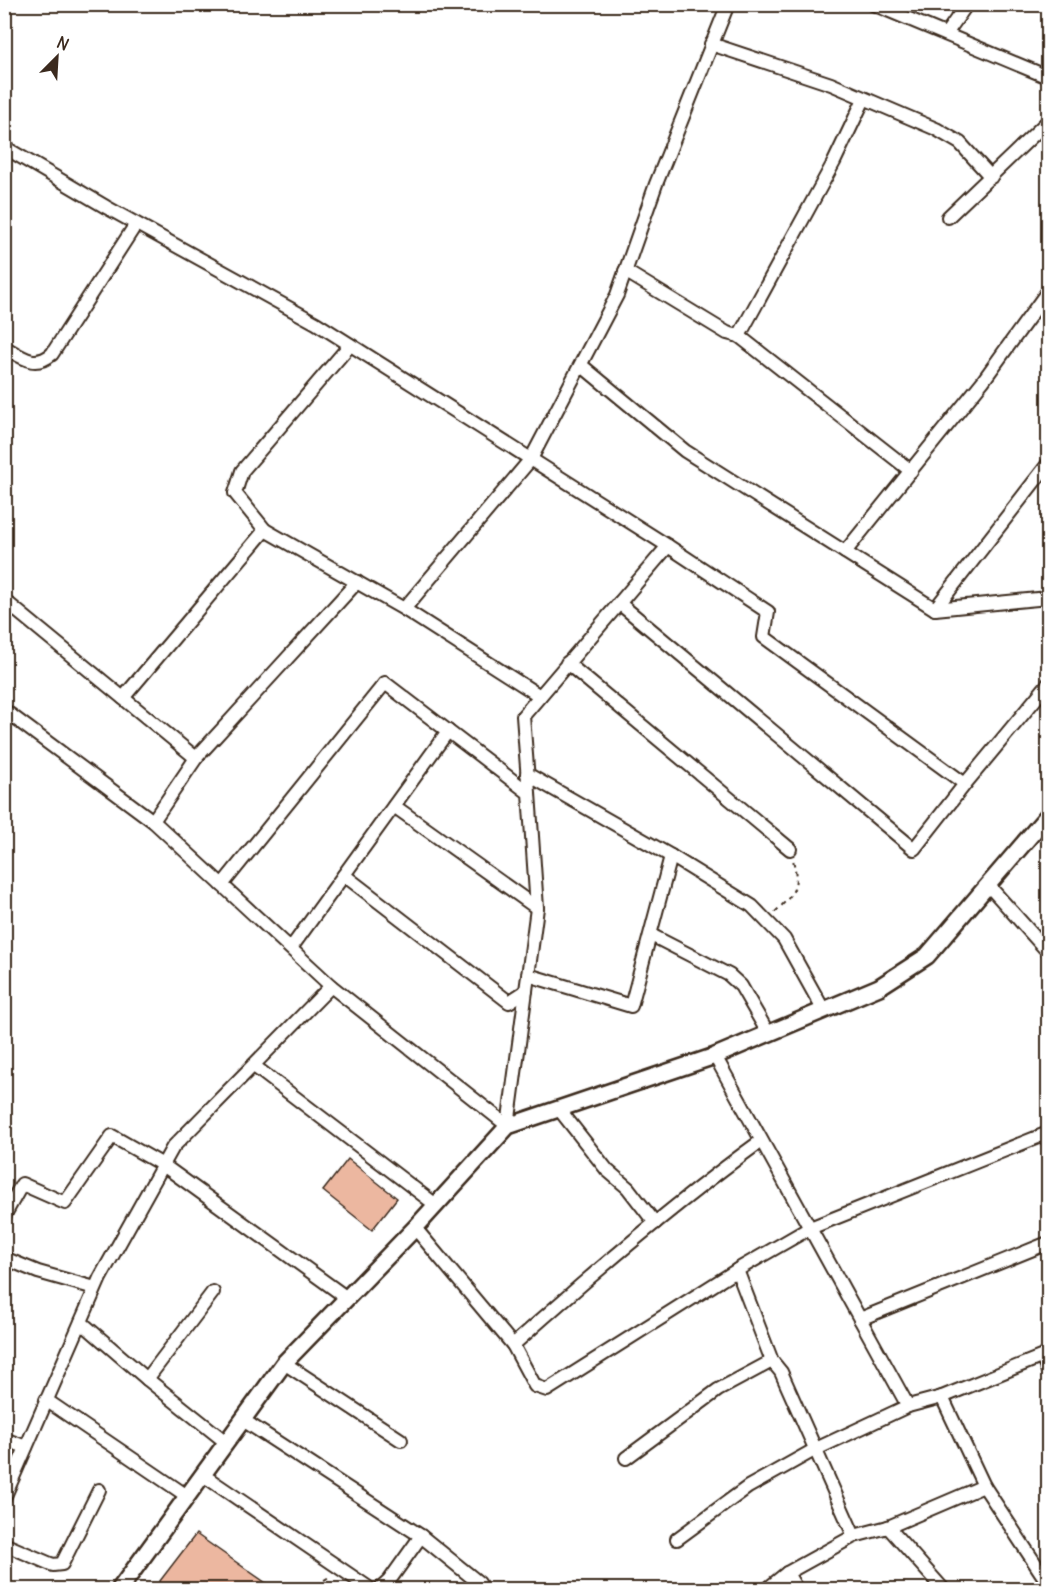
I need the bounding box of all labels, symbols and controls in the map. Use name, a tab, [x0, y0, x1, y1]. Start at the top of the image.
north arrow	[27, 27, 87, 87]
text: N	[54, 32, 72, 55]

